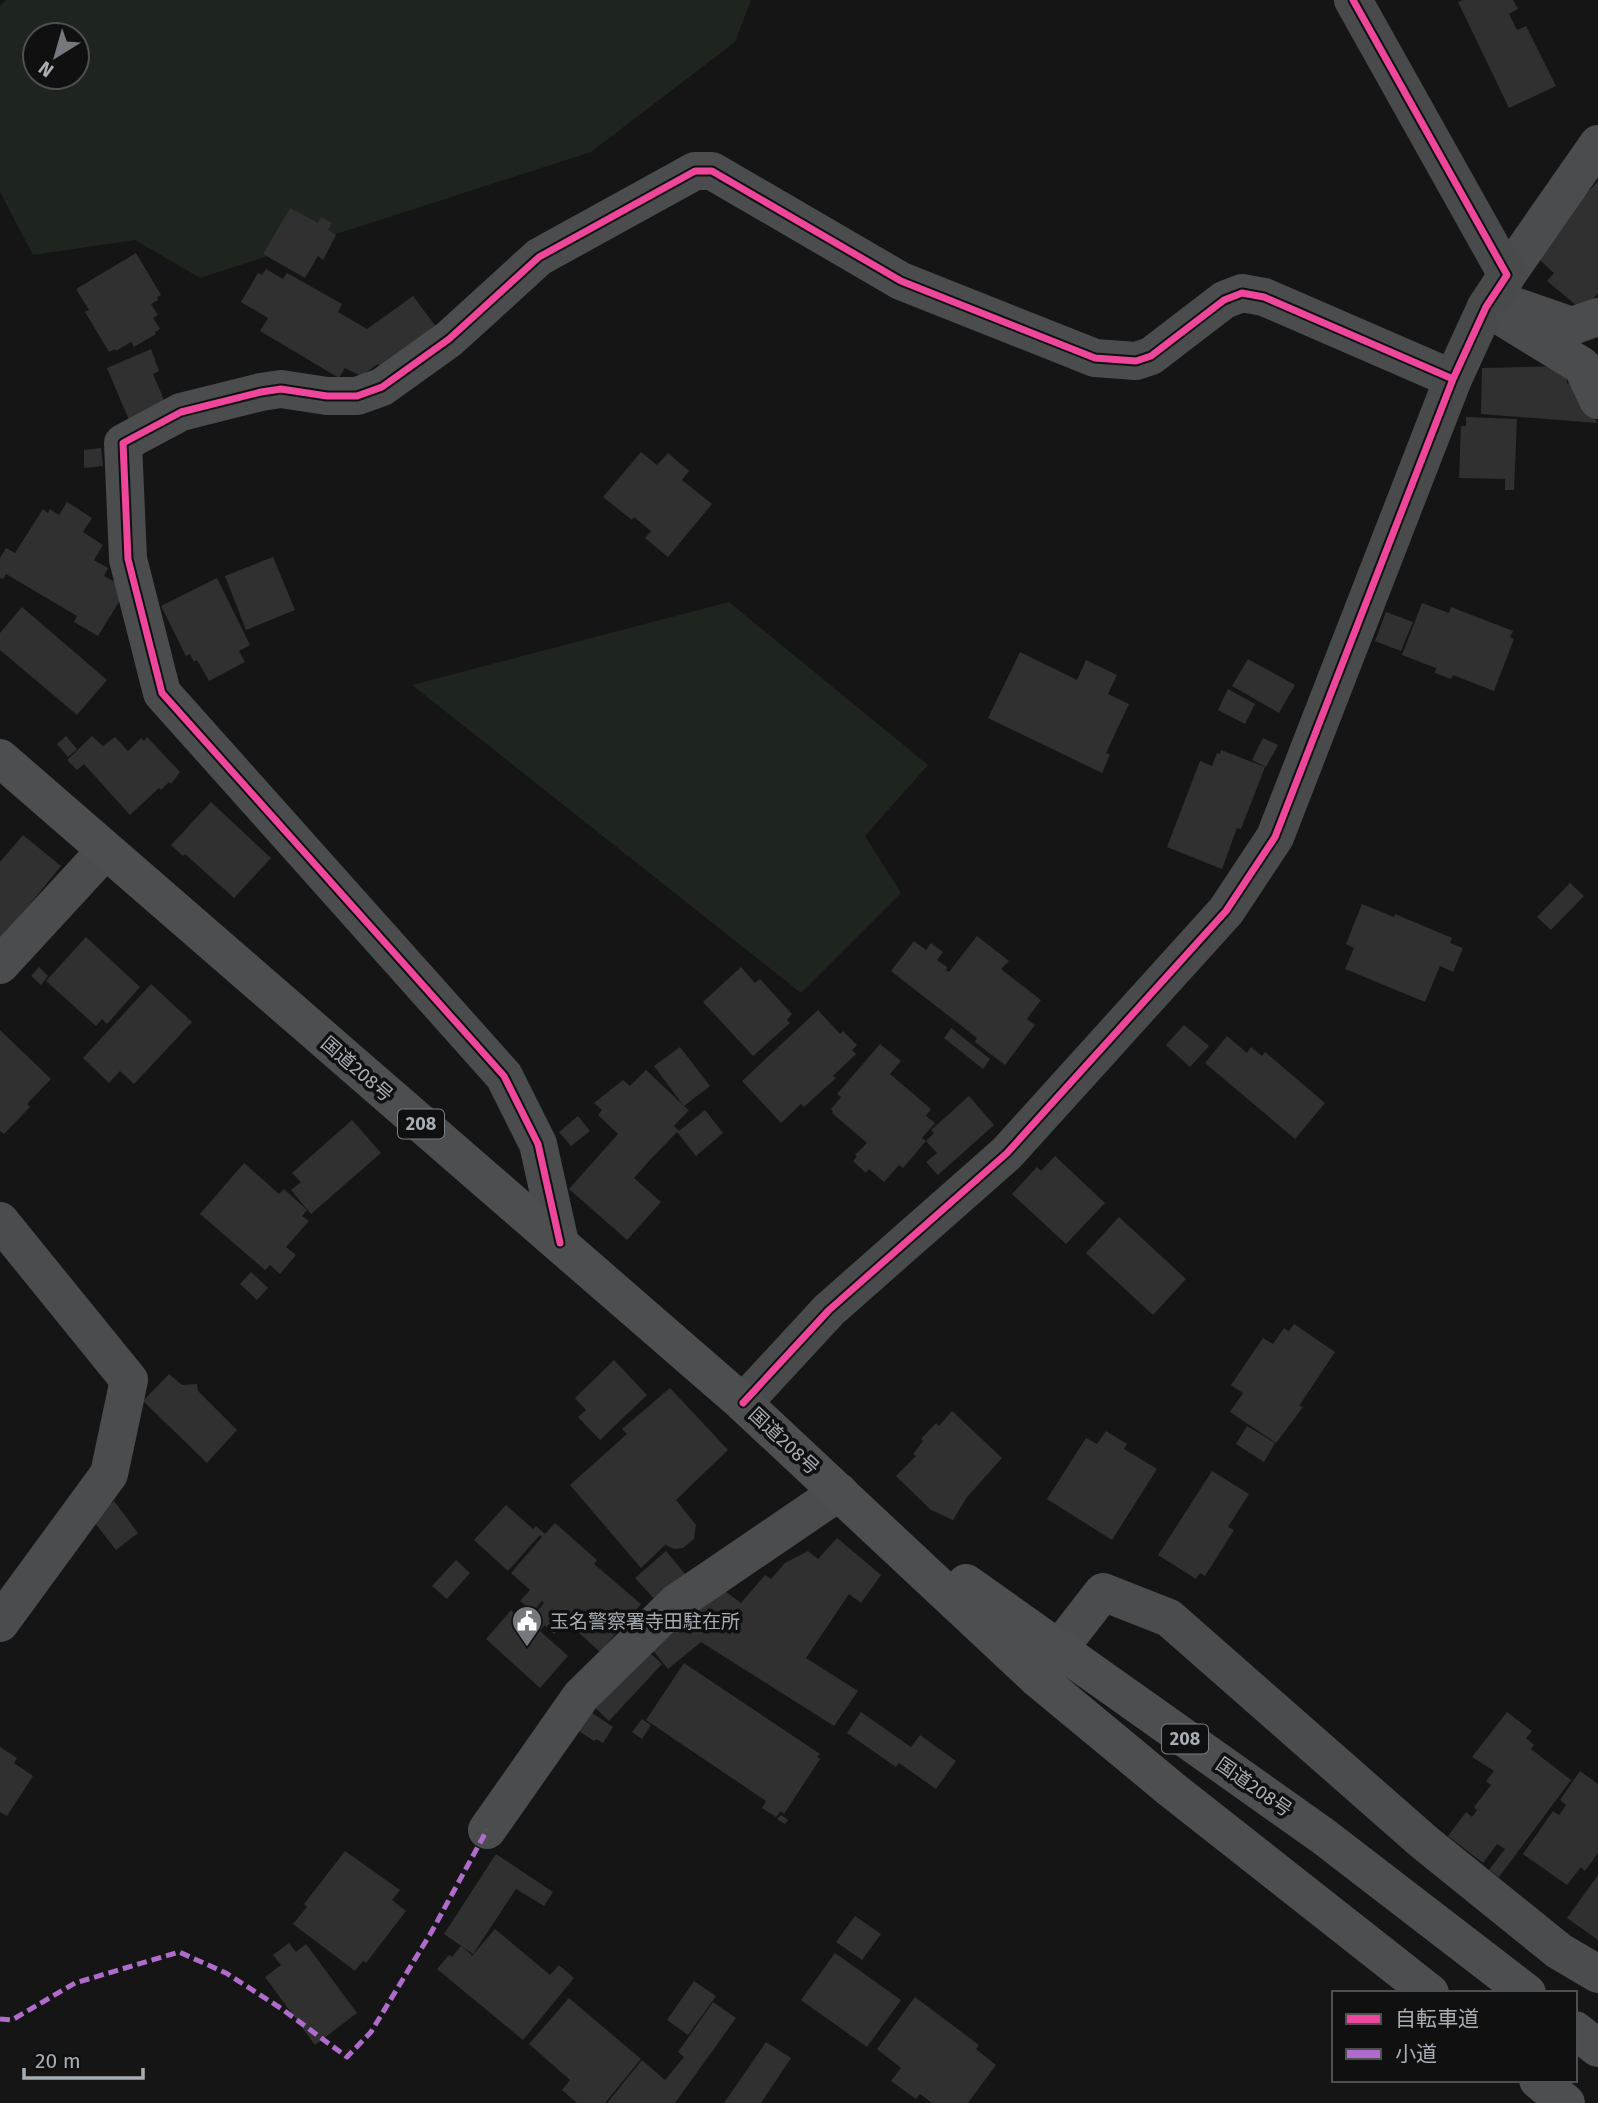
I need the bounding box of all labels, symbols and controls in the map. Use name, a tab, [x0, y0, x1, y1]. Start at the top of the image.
north arrow	[21, 21, 91, 91]
text: N	[34, 56, 58, 82]
street label: 国道208号	[316, 1032, 398, 1106]
road number: 208	[398, 1110, 444, 1139]
street label: 国道208号	[744, 1403, 824, 1479]
public building icon: 玉名警察署寺田駐在所	[510, 1604, 544, 1648]
place label: 玉名警察署寺田駐在所	[550, 1610, 740, 1633]
road number: 208	[1162, 1724, 1208, 1754]
street label: 国道208号	[1212, 1752, 1296, 1822]
legend	[1332, 1991, 1577, 2082]
text: 自転車道	[1395, 2006, 1479, 2032]
scale bar	[24, 2036, 144, 2080]
text: 小道	[1395, 2041, 1437, 2067]
text: 20 m	[35, 2048, 81, 2074]

